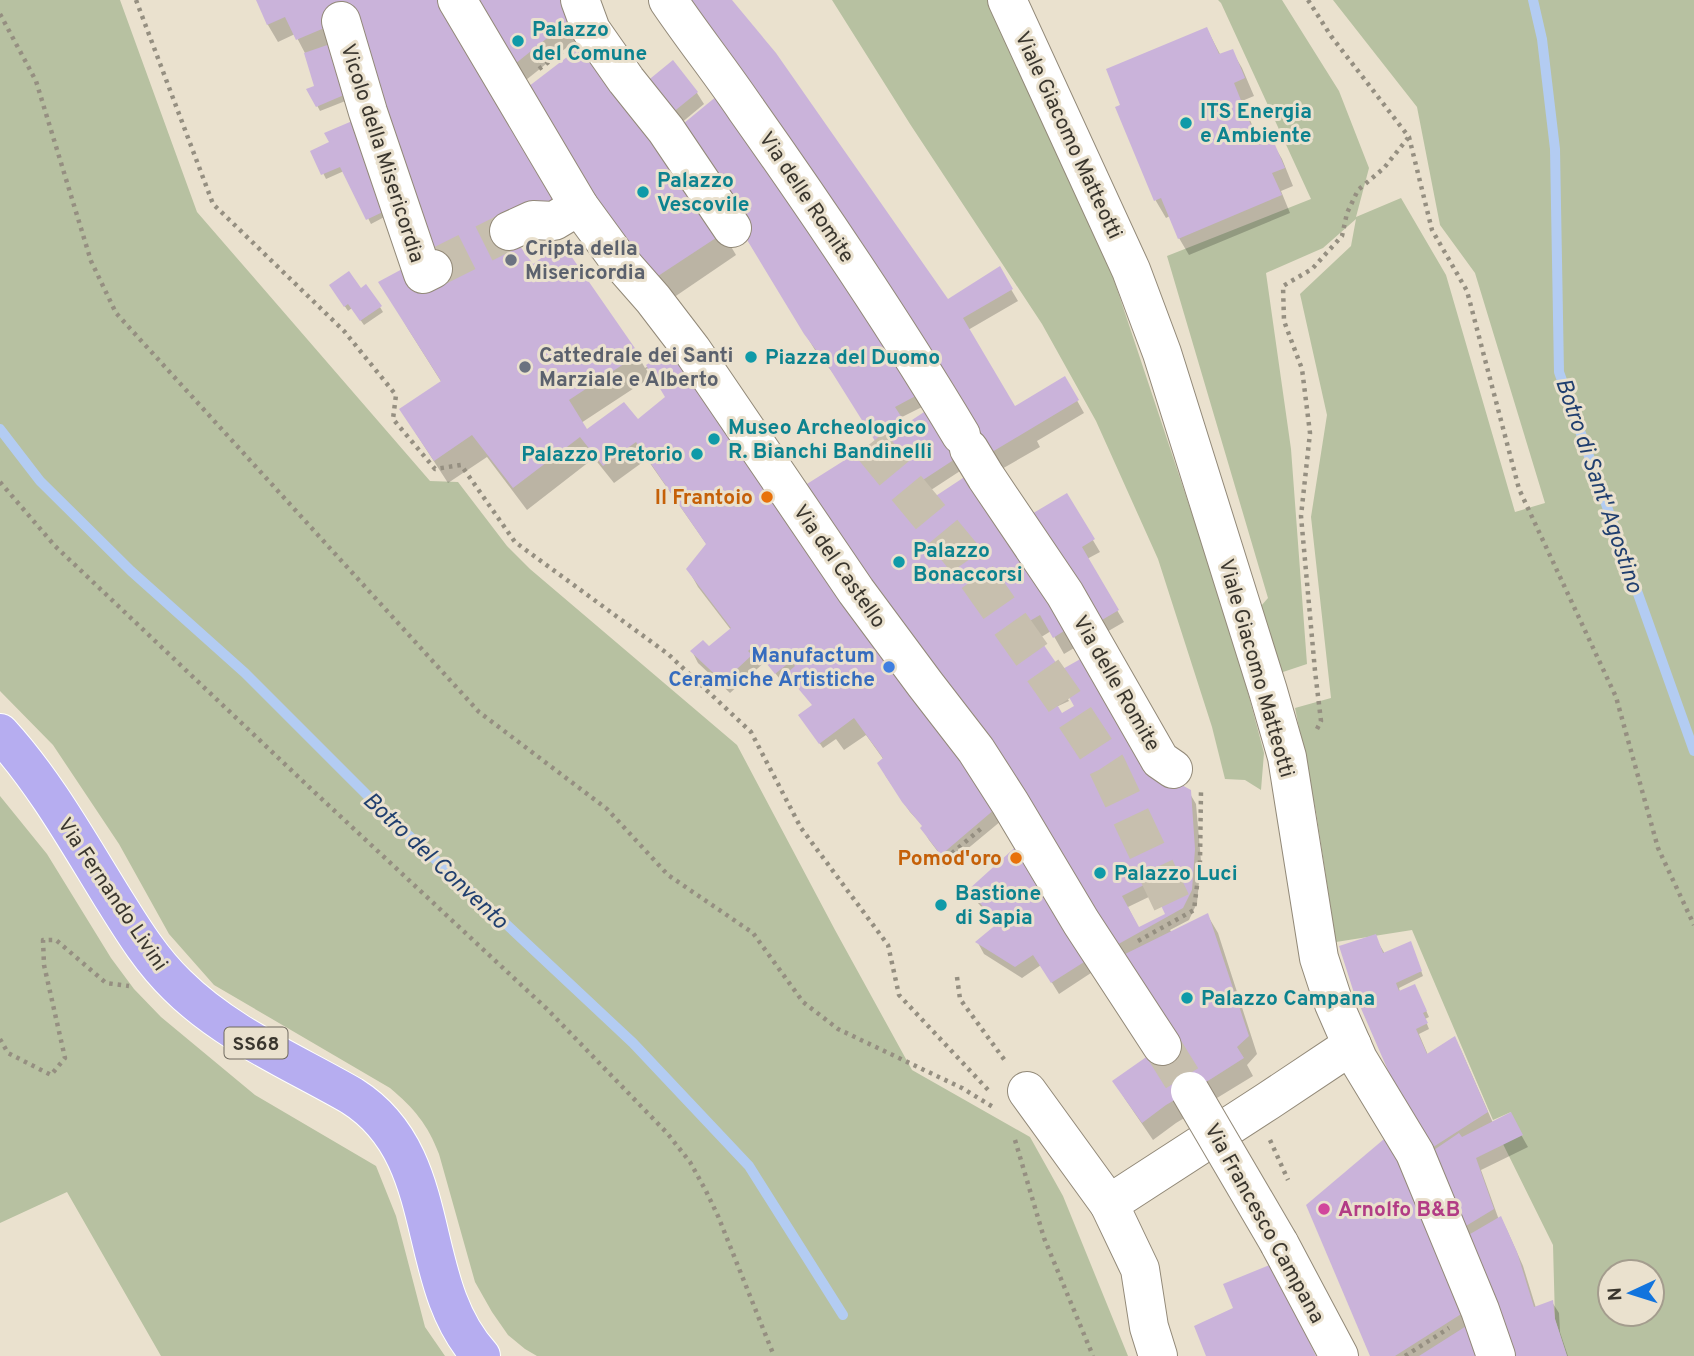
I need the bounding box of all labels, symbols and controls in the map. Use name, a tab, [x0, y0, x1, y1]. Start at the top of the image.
place label: Palazzo del Comune	[532, 17, 647, 68]
street label: Viale Giacomo Matteotti	[1008, 28, 1128, 244]
marker: Palazzo del Comune	[510, 33, 526, 49]
street label: Vicolo della Misericordia	[333, 41, 430, 266]
place label: ITS Energia e Ambiente	[1200, 99, 1312, 150]
marker: ITS Energia e Ambiente	[1178, 115, 1194, 131]
street label: Via delle Romite	[752, 127, 860, 269]
place label: Palazzo Vescovile	[657, 168, 749, 219]
marker: Palazzo Vescovile	[635, 184, 651, 200]
place label: Cripta della Misericordia	[525, 236, 645, 287]
marker: Cripta della Misericordia	[503, 252, 519, 268]
place label: Cattedrale dei Santi Marziale e Alberto	[539, 343, 733, 394]
place label: Piazza del Duomo	[765, 345, 940, 372]
marker: Piazza del Duomo	[743, 349, 759, 365]
marker: Cattedrale dei Santi Marziale e Alberto	[517, 359, 533, 375]
water label: Botro di Sant' Agostino	[1547, 375, 1648, 598]
place label: Museo Archeologico R. Bianchi Bandinelli	[728, 415, 932, 466]
marker: Museo Archeologico R. Bianchi Bandinelli	[706, 431, 722, 447]
place label: Palazzo Pretorio	[521, 442, 683, 469]
marker: Palazzo Pretorio	[689, 446, 705, 462]
place label: Il Frantoio	[655, 485, 753, 512]
marker: Il Frantoio	[759, 489, 775, 505]
street label: Via del Castello	[786, 500, 891, 634]
place label: Palazzo Bonaccorsi	[913, 538, 1023, 589]
marker: Palazzo Bonaccorsi	[891, 554, 907, 570]
street label: Viale Giacomo Matteotti	[1211, 556, 1300, 781]
street label: Via delle Romite	[1066, 611, 1166, 757]
place label: Manufactum Ceramiche Artistiche	[668, 643, 875, 694]
marker: Manufactum Ceramiche Artistiche	[881, 659, 897, 675]
water label: Botro del Convento	[356, 787, 514, 937]
street label: Via Fernando Livini	[51, 813, 173, 977]
place label: Pomod'oro	[898, 846, 1002, 873]
marker: Pomod'oro	[1008, 850, 1024, 866]
place label: Palazzo Luci	[1114, 861, 1238, 888]
marker: Palazzo Luci	[1092, 865, 1108, 881]
place label: Bastione di Sapia	[955, 881, 1041, 932]
marker: Bastione di Sapia	[933, 897, 949, 913]
place label: Palazzo Campana	[1201, 986, 1375, 1013]
marker: Palazzo Campana	[1179, 990, 1195, 1006]
road number: SS68	[224, 1028, 288, 1058]
street label: Via Francesco Campana	[1197, 1119, 1330, 1328]
place label: Arnolfo B&B	[1338, 1197, 1460, 1224]
marker: Arnolfo B&B	[1316, 1201, 1332, 1217]
north arrow	[1596, 1258, 1666, 1328]
text: N	[1604, 1286, 1628, 1302]

